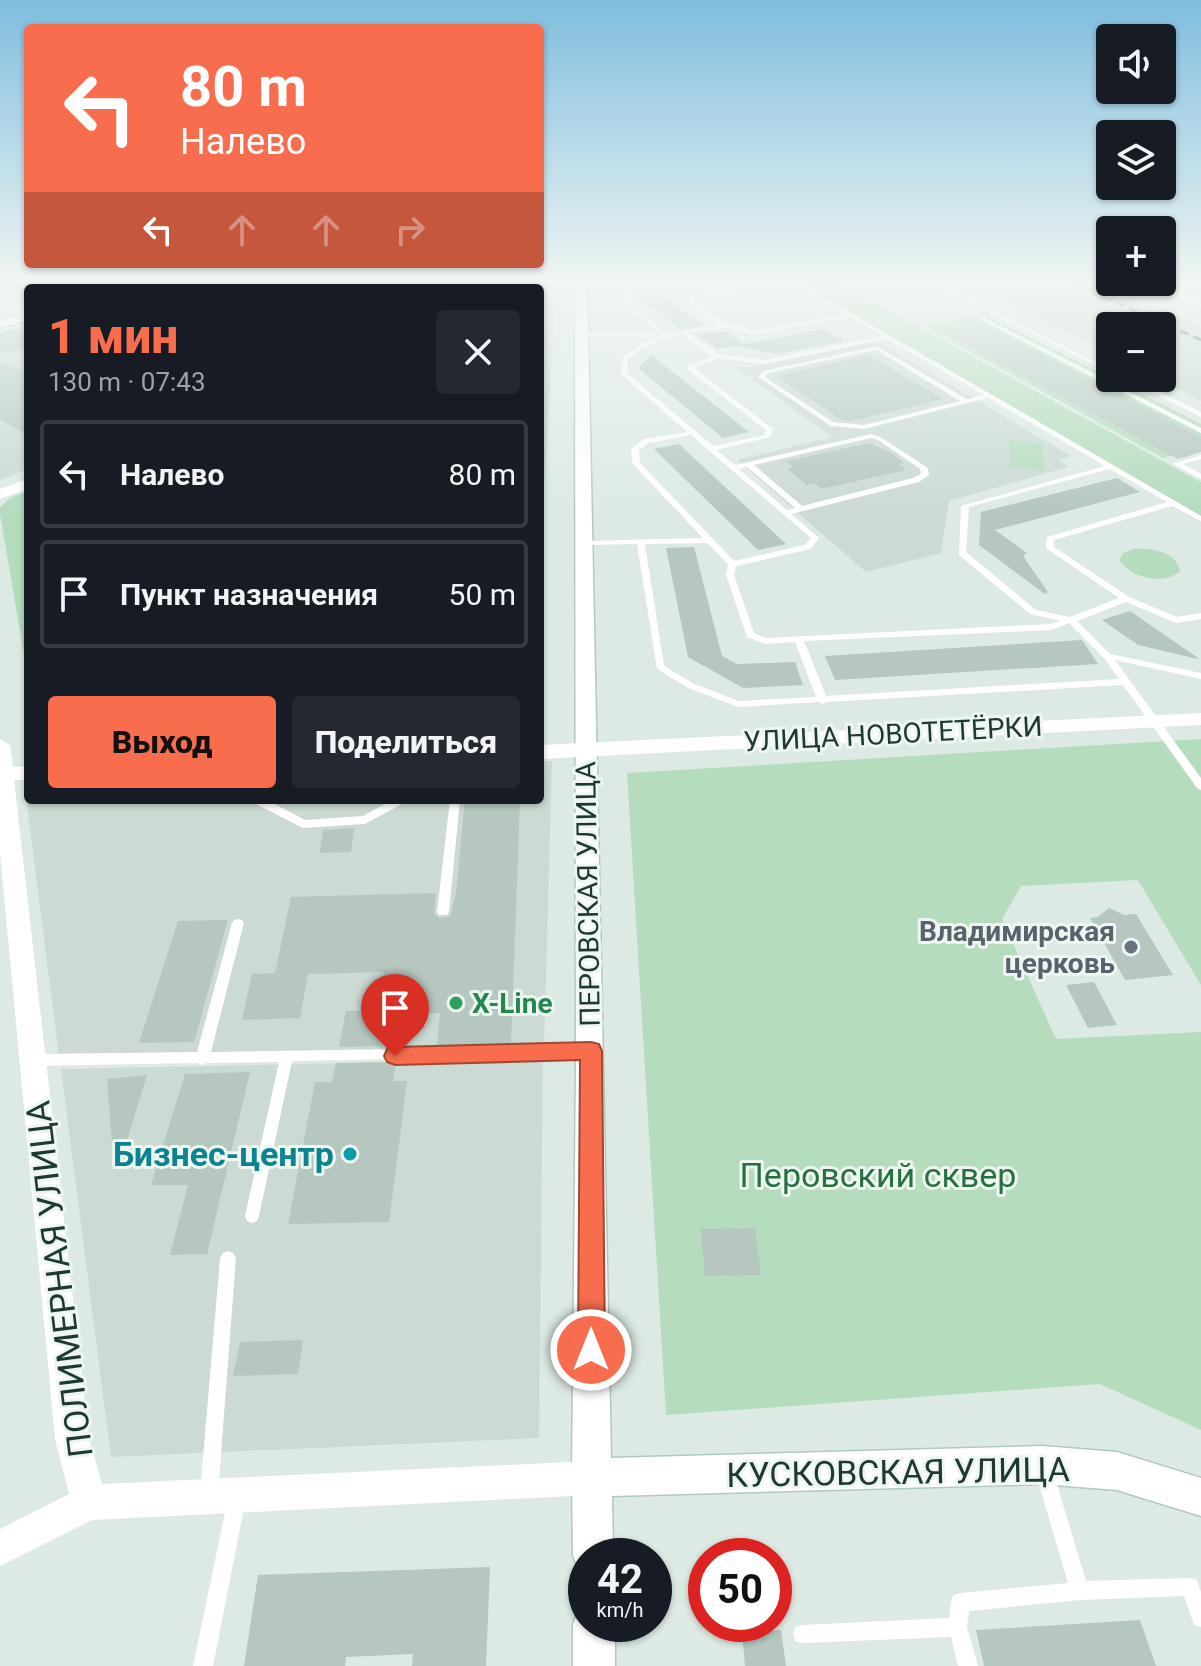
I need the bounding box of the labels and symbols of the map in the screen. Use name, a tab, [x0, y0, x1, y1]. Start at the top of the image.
street label: УЛИЦА НОВОТЕТЁРКИ	[743, 710, 1043, 758]
street label: ПЕРОВСКАЯ УЛИЦА	[569, 761, 607, 1027]
place label: Владимирская церковь	[919, 915, 1115, 980]
marker: Владимирская церковь	[1122, 938, 1140, 956]
pin	[361, 974, 429, 1056]
place label: X-Line	[472, 987, 553, 1020]
marker: X-Line	[447, 994, 465, 1012]
street label: ПОЛИМЕРНАЯ УЛИЦА	[17, 1098, 101, 1460]
place label: Бизнес-центр	[113, 1134, 334, 1174]
marker: Бизнес-центр	[341, 1145, 359, 1163]
park label: Перовский сквер	[740, 1155, 1016, 1195]
position arrow	[549, 1308, 633, 1392]
street label: КУСКОВСКАЯ УЛИЦА	[726, 1449, 1070, 1495]
speed limit sign: 50	[688, 1538, 792, 1642]

